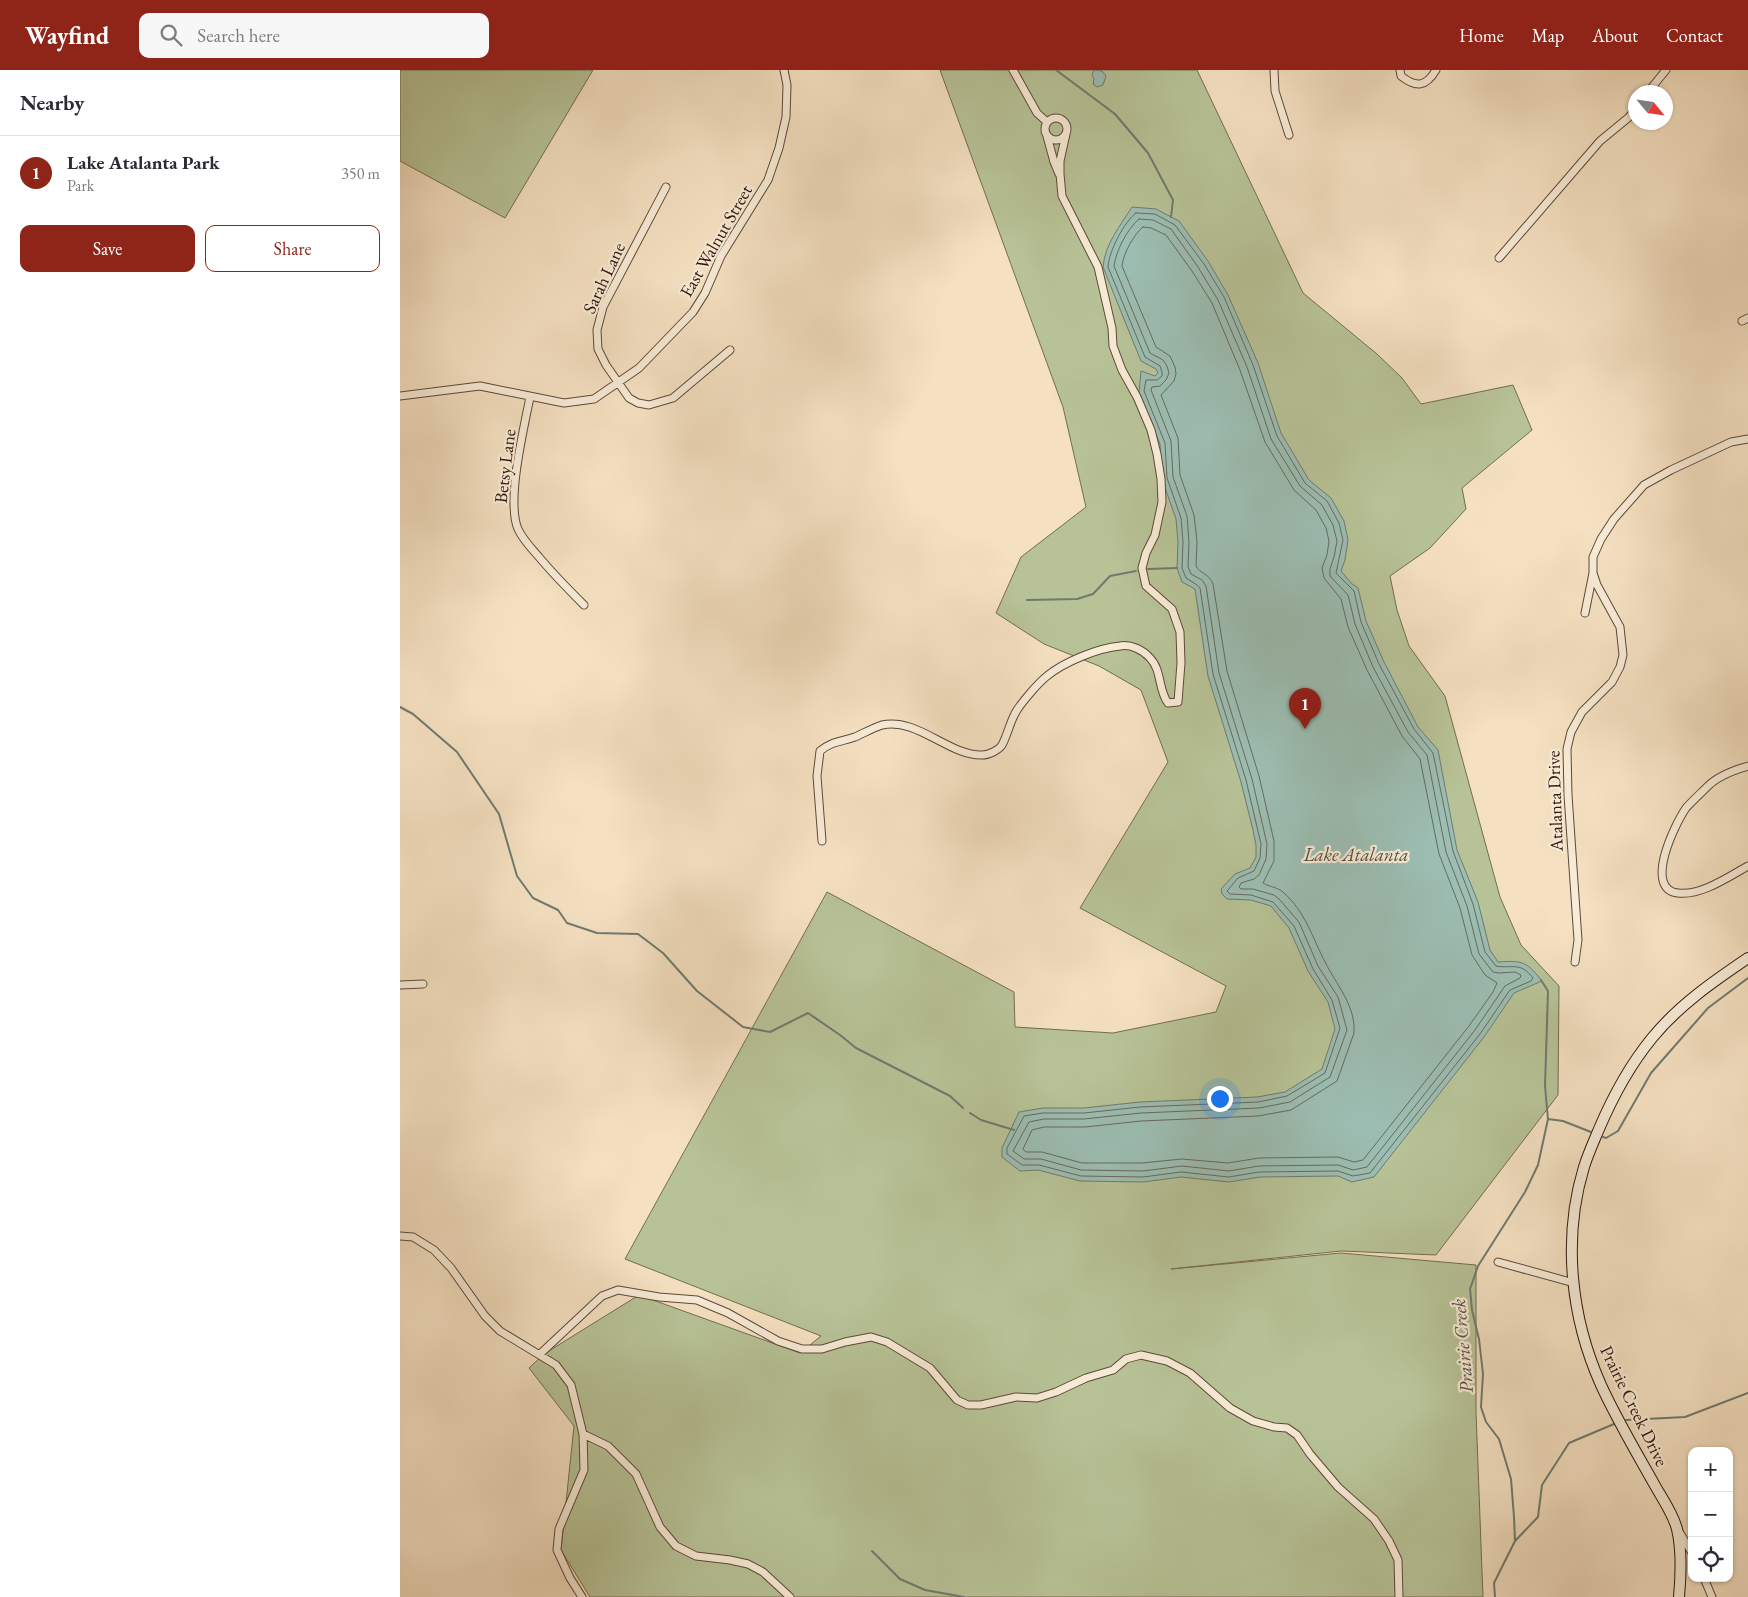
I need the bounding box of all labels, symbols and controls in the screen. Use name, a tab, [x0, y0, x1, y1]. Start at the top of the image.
search box	[139, 13, 489, 58]
text: Wayfind	[25, 20, 109, 51]
icon: search	[157, 21, 185, 49]
text: Search here	[197, 23, 280, 48]
text: Home	[1459, 24, 1504, 47]
text: Map	[1532, 24, 1564, 47]
text: About	[1592, 24, 1638, 47]
text: Contact	[1666, 24, 1723, 47]
north arrow	[1628, 85, 1673, 130]
text: Nearby	[20, 89, 84, 116]
text: Lake Atalanta Park	[67, 150, 220, 175]
text: 1	[32, 163, 40, 184]
text: 350 m	[341, 163, 380, 184]
text: Park	[67, 175, 94, 196]
street label: East Walnut Street	[674, 180, 757, 301]
button: Save	[20, 225, 195, 272]
button: Share	[205, 225, 380, 272]
street label: Sarah Lane	[577, 239, 630, 317]
street label: Betsy Lane	[489, 428, 520, 504]
pin: 1	[1289, 688, 1321, 729]
street label: Atalanta Drive	[1541, 750, 1568, 853]
water label: Lake Atalanta	[1302, 842, 1409, 867]
your location	[1207, 1086, 1233, 1112]
water label: Prairie Creek	[1446, 1297, 1479, 1394]
street label: Prairie Creek Drive	[1595, 1342, 1674, 1470]
map controls	[1688, 1447, 1733, 1582]
button: +	[1688, 1447, 1733, 1492]
button: −	[1688, 1492, 1733, 1537]
button: locate	[1688, 1537, 1733, 1582]

